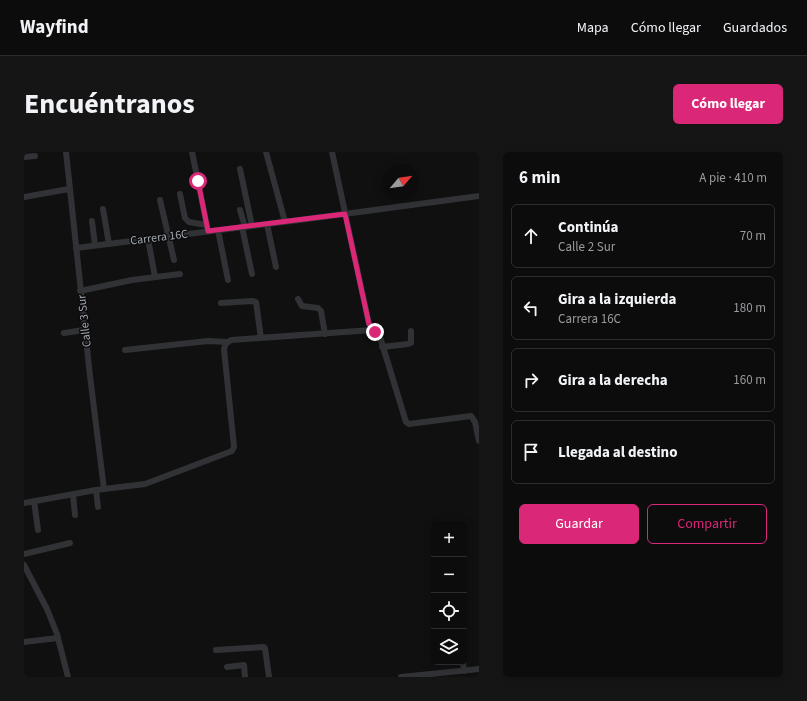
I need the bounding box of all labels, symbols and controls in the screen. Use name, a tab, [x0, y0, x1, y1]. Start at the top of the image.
text: Wayfind	[20, 14, 89, 41]
text: Mapa	[577, 18, 609, 38]
text: Cómo llegar	[631, 18, 701, 38]
text: Guardados	[723, 18, 787, 38]
text: Encuéntranos	[24, 84, 195, 124]
button: Cómo llegar	[673, 84, 783, 124]
north arrow	[383, 164, 419, 200]
text: 6 min	[519, 166, 560, 190]
text: A pie · 410 m	[699, 169, 767, 187]
route start	[189, 172, 207, 190]
text: Continúa	[558, 217, 619, 238]
street label: Carrera 16C	[129, 225, 189, 249]
icon: ahead	[520, 225, 542, 247]
text: 70 m	[740, 227, 766, 245]
text: Calle 2 Sur	[558, 238, 615, 256]
text: Gira a la izquierda	[558, 289, 677, 310]
street label: Calle 3 Sur	[73, 293, 96, 348]
icon: left	[520, 297, 542, 319]
text: 180 m	[733, 299, 766, 317]
text: Carrera 16C	[558, 310, 621, 328]
route end	[366, 323, 384, 341]
icon: right	[520, 369, 542, 391]
text: Gira a la derecha	[558, 370, 668, 391]
text: 160 m	[733, 371, 766, 389]
icon: arrive	[520, 441, 542, 463]
text: Llegada al destino	[558, 442, 678, 463]
button: Guardar	[519, 504, 639, 544]
button: Compartir	[647, 504, 767, 544]
map controls	[431, 521, 467, 665]
button: +	[431, 521, 467, 557]
button: −	[431, 557, 467, 593]
button: locate	[431, 593, 467, 629]
button: layers	[431, 629, 467, 665]

